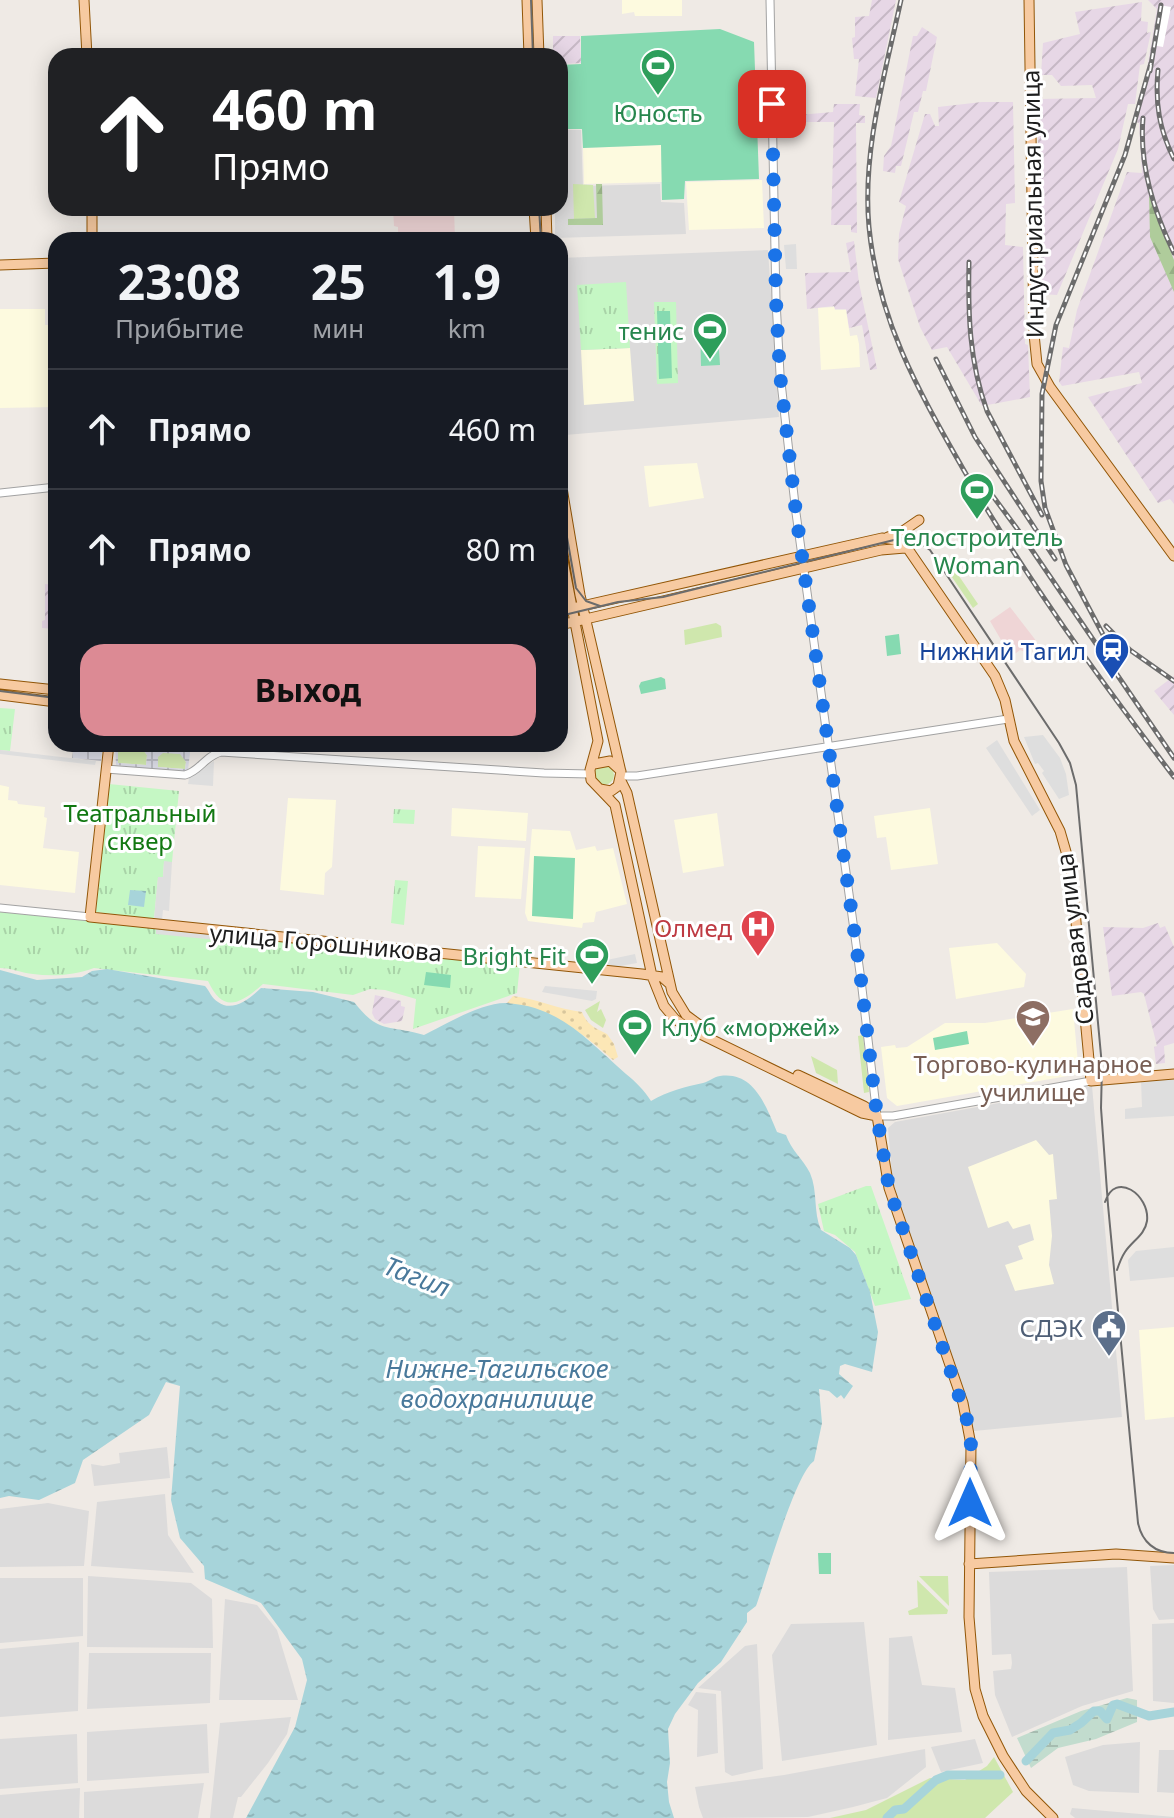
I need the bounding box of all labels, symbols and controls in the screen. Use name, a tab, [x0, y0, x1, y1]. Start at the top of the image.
sports icon: Юность	[639, 47, 677, 97]
text: 460 m	[212, 70, 377, 146]
pin	[738, 70, 806, 138]
street label: Индустриальная улица	[1013, 70, 1051, 338]
icon: ahead	[80, 80, 184, 184]
icon: arrive	[750, 82, 794, 126]
place label: Юность	[613, 96, 703, 129]
text: Прямо	[212, 142, 330, 191]
text: 23:08	[118, 249, 241, 314]
text: 25	[311, 249, 366, 314]
text: 1.9	[433, 249, 501, 314]
text: Прибытие	[115, 310, 244, 346]
text: мин	[312, 310, 364, 346]
text: km	[448, 310, 486, 346]
sports icon: тенис	[691, 311, 729, 361]
place label: тенис	[618, 314, 684, 347]
icon: ahead	[80, 407, 124, 451]
text: Прямо	[148, 409, 252, 450]
text: 460 m	[449, 409, 536, 450]
sports icon: Телостроитель Woman	[958, 471, 996, 521]
place label: Телостроитель Woman	[891, 520, 1063, 581]
icon: ahead	[80, 527, 124, 571]
text: Прямо	[148, 529, 252, 570]
text: 80 m	[466, 529, 536, 570]
station icon: Нижний Тагил	[1093, 631, 1131, 681]
place label: Нижний Тагил	[919, 634, 1086, 667]
button: Выход	[80, 644, 536, 736]
park label: Театральный сквер	[64, 796, 216, 857]
street label: Садовая улица	[1047, 851, 1101, 1027]
hospital icon: Олмед	[739, 908, 777, 958]
place label: Олмед	[654, 911, 732, 944]
street label: улица Горошникова	[208, 915, 444, 969]
sports icon: Bright Fit	[573, 936, 611, 986]
place label: Bright Fit	[462, 939, 566, 972]
school or university icon: Торгово-кулинарное училище	[1014, 998, 1052, 1048]
sports icon: Клуб «моржей»	[616, 1007, 654, 1057]
place label: Клуб «моржей»	[661, 1010, 840, 1043]
place label: Торгово-кулинарное училище	[914, 1047, 1152, 1108]
water label: Тагил	[379, 1247, 455, 1305]
public building icon: СДЭК	[1090, 1308, 1128, 1358]
place label: СДЭК	[1020, 1311, 1083, 1344]
water label: Нижне-Тагильское водохранилище	[385, 1350, 609, 1416]
position arrow	[928, 1461, 1012, 1545]

